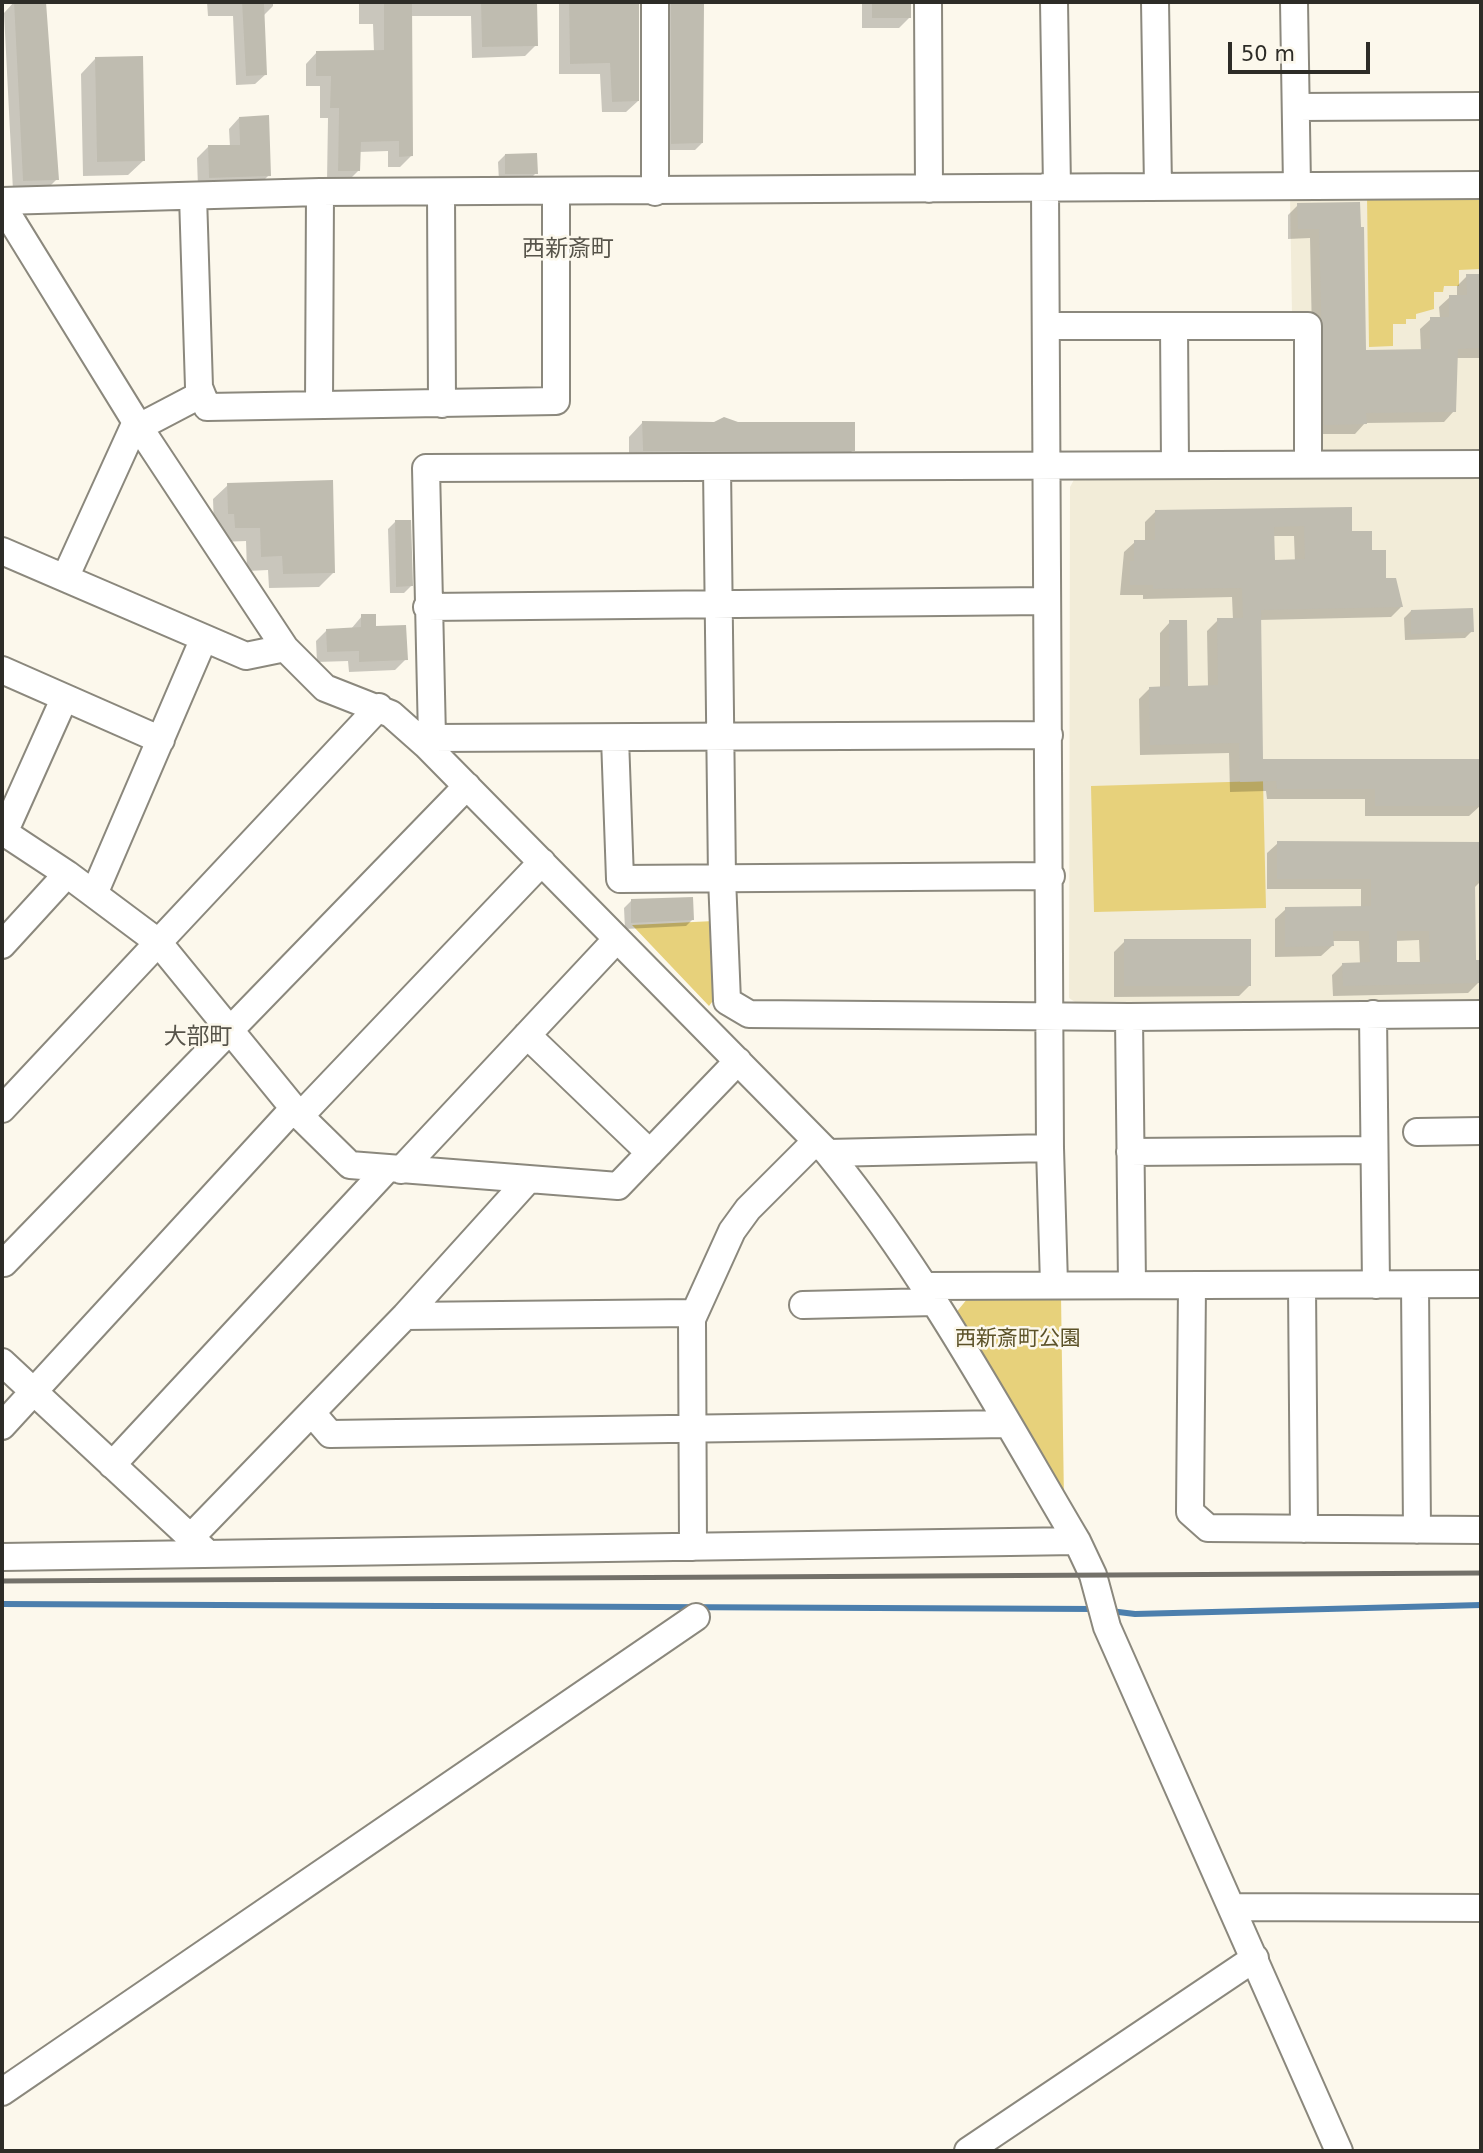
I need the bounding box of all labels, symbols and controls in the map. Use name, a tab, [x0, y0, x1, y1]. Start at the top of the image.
scale bar	[1231, 28, 1373, 72]
text: 50 m	[1241, 42, 1295, 66]
district label: 西新斎町	[522, 236, 614, 264]
district label: 大部町	[164, 1024, 232, 1052]
park label: 西新斎町公園	[955, 1327, 1081, 1353]

